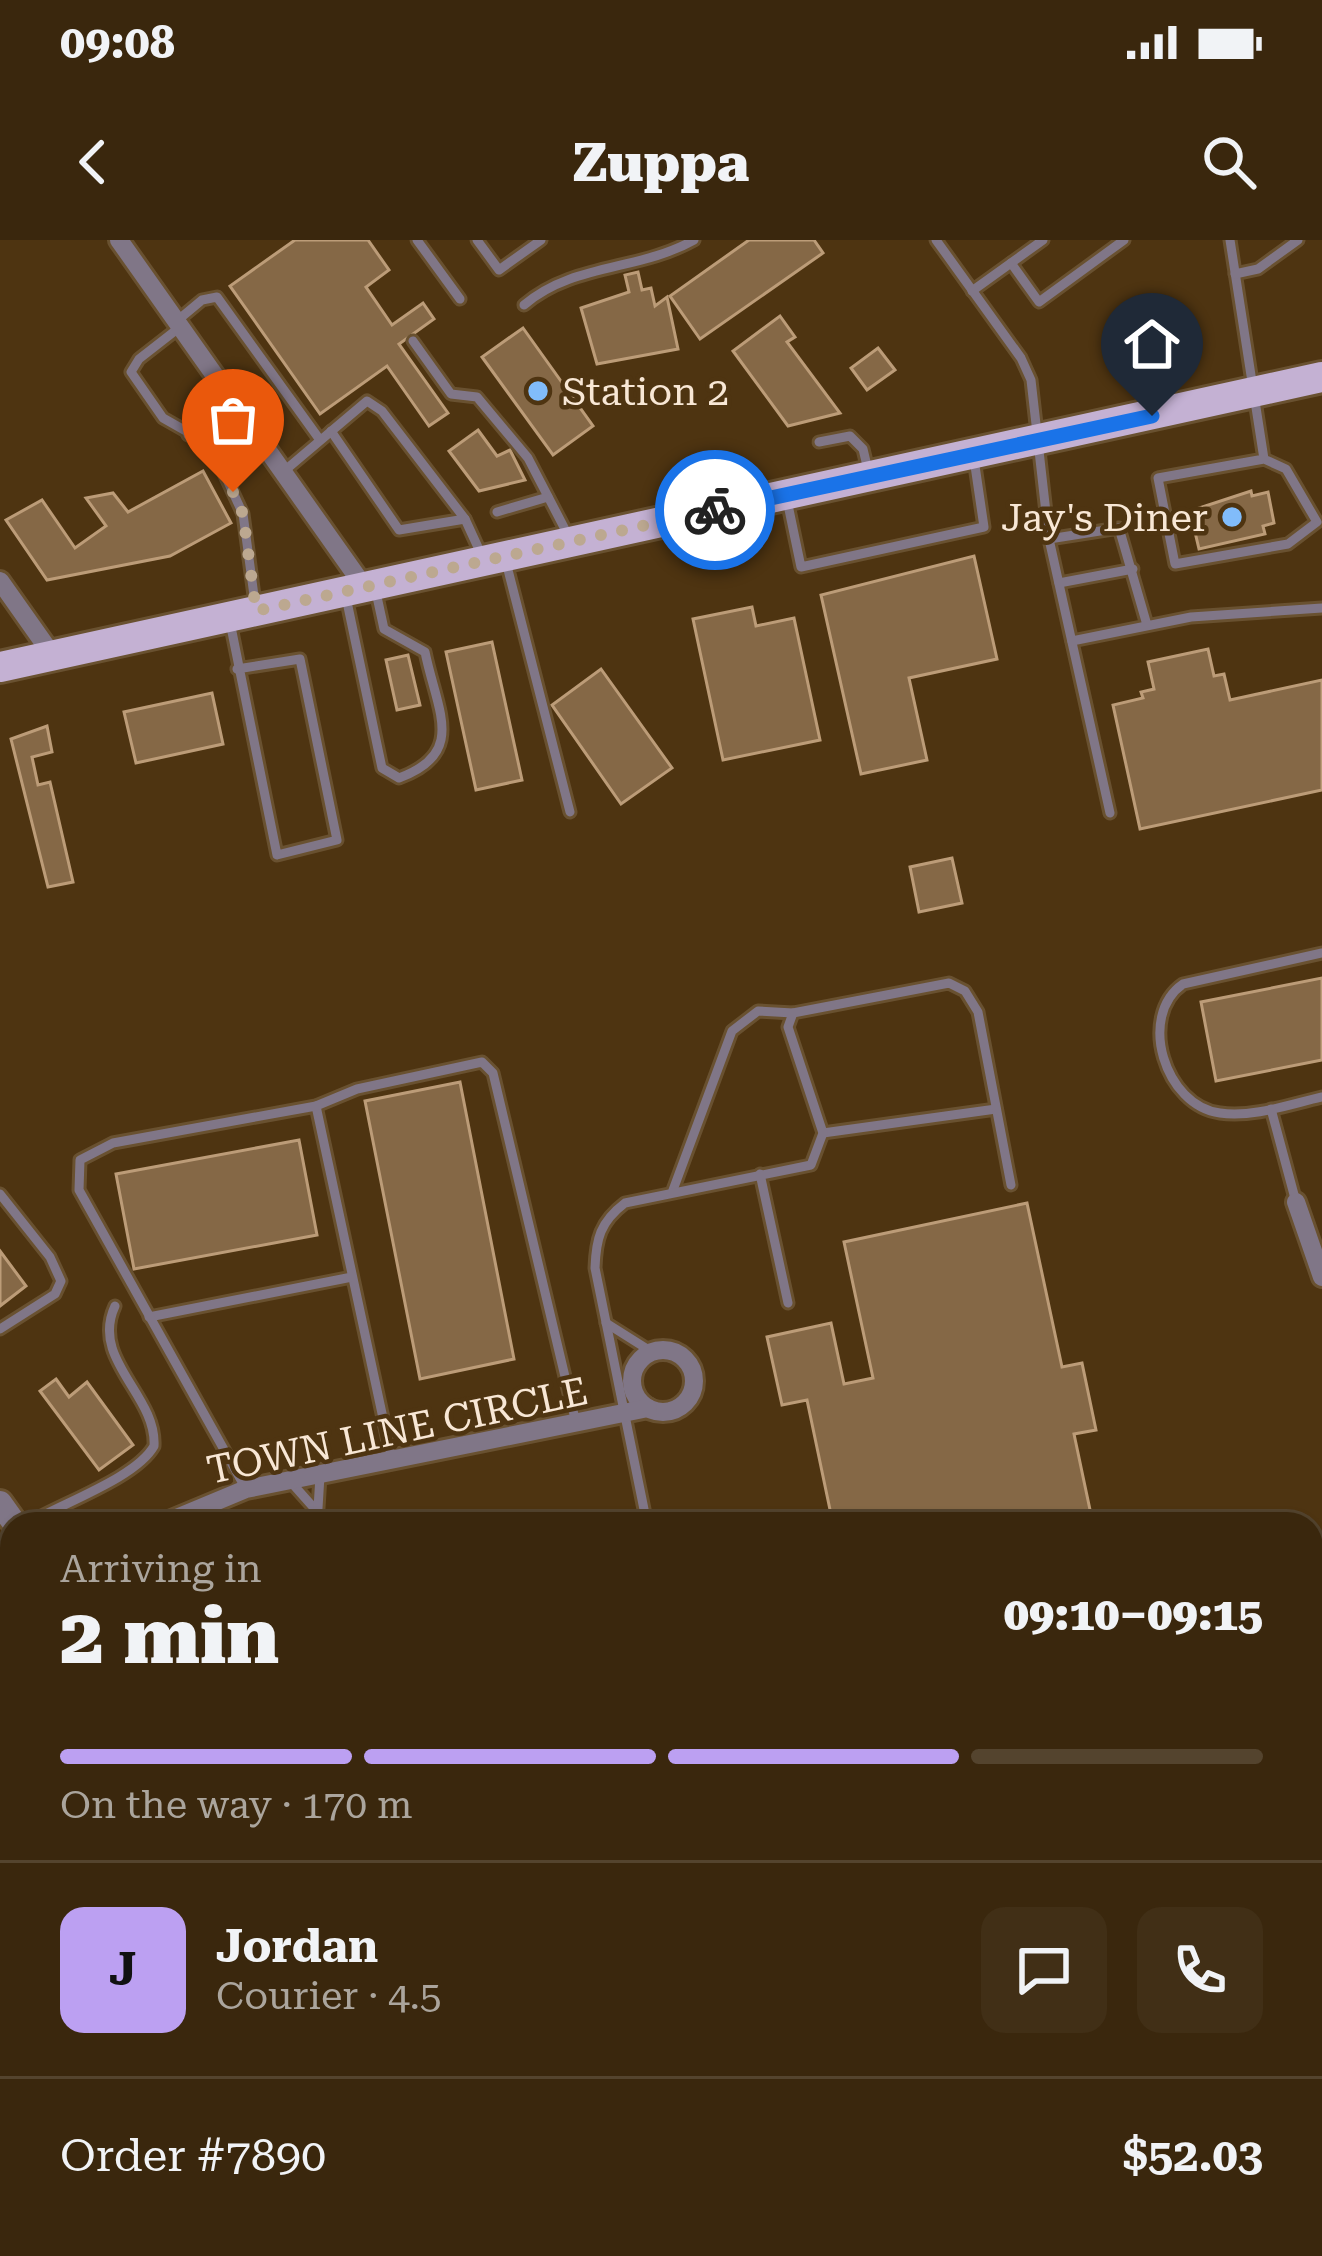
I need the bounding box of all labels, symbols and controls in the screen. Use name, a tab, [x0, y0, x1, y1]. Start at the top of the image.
text: 09:08	[60, 16, 175, 69]
icon: back	[60, 129, 126, 195]
icon: search	[1196, 129, 1262, 195]
text: Zuppa	[573, 131, 749, 194]
pin	[1101, 293, 1203, 416]
icon: home	[1119, 311, 1185, 377]
pin	[182, 369, 284, 492]
place label: Station 2	[562, 369, 729, 415]
marker: Station 2	[525, 378, 551, 404]
icon: bag	[200, 387, 266, 453]
courier	[655, 450, 775, 570]
icon: bike	[682, 477, 748, 543]
place label: Jay's Diner	[1001, 495, 1208, 541]
marker: Jay's Diner	[1219, 504, 1245, 530]
street label: TOWN LINE CIRCLE	[203, 1368, 592, 1494]
text: Arriving in	[60, 1546, 262, 1592]
text: 09:10–09:15	[1004, 1588, 1263, 1641]
text: 2 min	[60, 1591, 279, 1682]
text: On the way · 170 m	[60, 1782, 412, 1828]
button: chat	[981, 1907, 1107, 2033]
button: phone	[1137, 1907, 1263, 2033]
text: Jordan	[216, 1920, 378, 1973]
text: J	[109, 1943, 137, 1996]
text: Courier · 4.5	[216, 1973, 442, 2019]
text: Order #7890	[60, 2129, 326, 2182]
text: $52.03	[1123, 2129, 1263, 2182]

